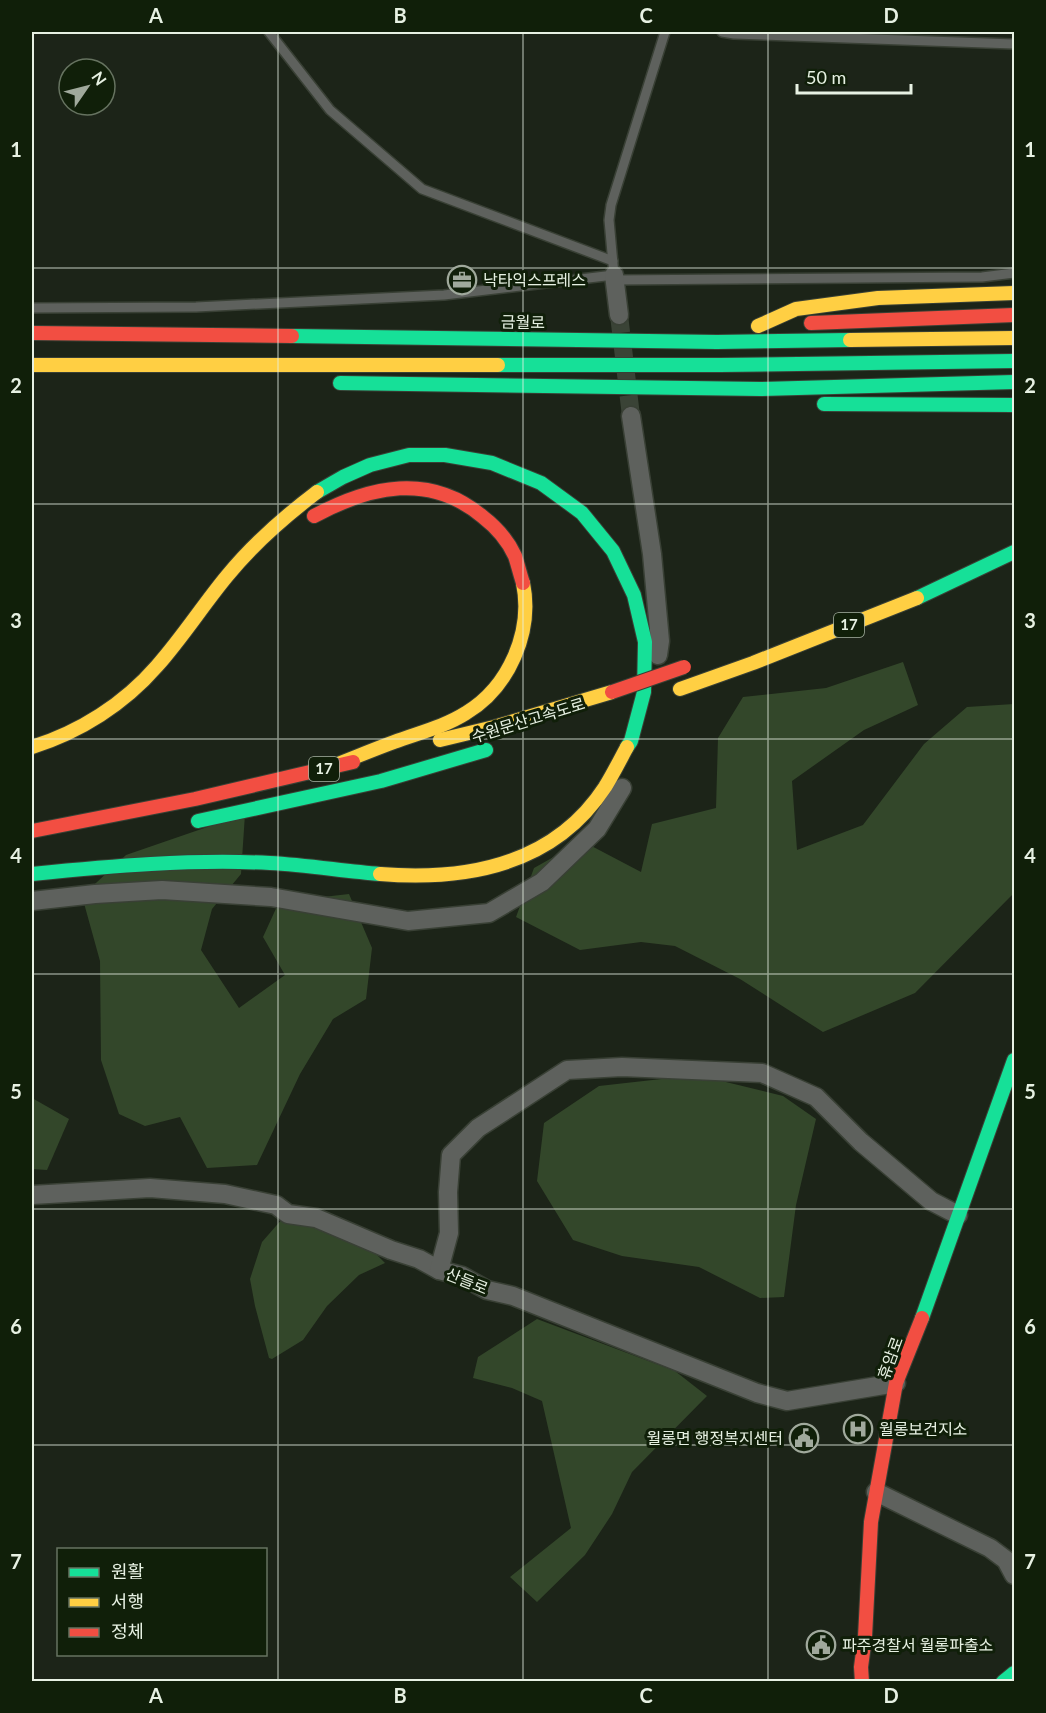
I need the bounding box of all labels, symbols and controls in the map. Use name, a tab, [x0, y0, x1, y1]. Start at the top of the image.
text: A	[148, 3, 163, 27]
text: B	[393, 3, 407, 27]
text: C	[639, 3, 653, 27]
text: D	[883, 3, 899, 27]
north arrow	[57, 57, 117, 117]
scale bar	[797, 57, 911, 95]
text: 50 m	[806, 66, 846, 88]
text: N	[88, 68, 111, 89]
text: 1	[10, 137, 22, 161]
text: 1	[1024, 137, 1036, 161]
office icon: 낙타익스프레스	[446, 264, 478, 296]
place label: 낙타익스프레스	[483, 270, 586, 289]
street label: 금월로	[501, 312, 546, 331]
text: 2	[10, 373, 22, 397]
text: 2	[1024, 373, 1036, 397]
text: 3	[10, 608, 22, 632]
text: 3	[1024, 608, 1036, 632]
road number: 17	[834, 613, 864, 637]
street label: 수원문산고속도로	[469, 693, 587, 746]
road number: 17	[309, 757, 339, 781]
text: 4	[10, 843, 22, 867]
text: 4	[1024, 843, 1036, 867]
text: 5	[10, 1079, 22, 1103]
text: 5	[1024, 1079, 1036, 1103]
street label: 산들로	[443, 1263, 491, 1298]
text: 6	[10, 1314, 22, 1338]
text: 6	[1024, 1314, 1036, 1338]
street label: 휴암로	[873, 1334, 906, 1382]
hospital icon: 월롱보건지소	[842, 1413, 874, 1445]
place label: 월롱보건지소	[879, 1419, 967, 1438]
public building icon: 월롱면 행정복지센터	[788, 1422, 820, 1454]
place label: 월롱면 행정복지센터	[646, 1428, 783, 1447]
legend	[57, 1548, 267, 1656]
text: 7	[10, 1549, 22, 1573]
text: 7	[1024, 1549, 1036, 1573]
text: 원활	[111, 1560, 144, 1582]
text: 서행	[111, 1590, 144, 1612]
text: 정체	[111, 1620, 144, 1642]
public building icon: 파주경찰서 월롱파출소	[805, 1629, 837, 1661]
place label: 파주경찰서 월롱파출소	[842, 1635, 993, 1654]
text: A	[148, 1683, 163, 1707]
text: B	[393, 1683, 407, 1707]
text: C	[639, 1683, 653, 1707]
text: D	[883, 1683, 899, 1707]

